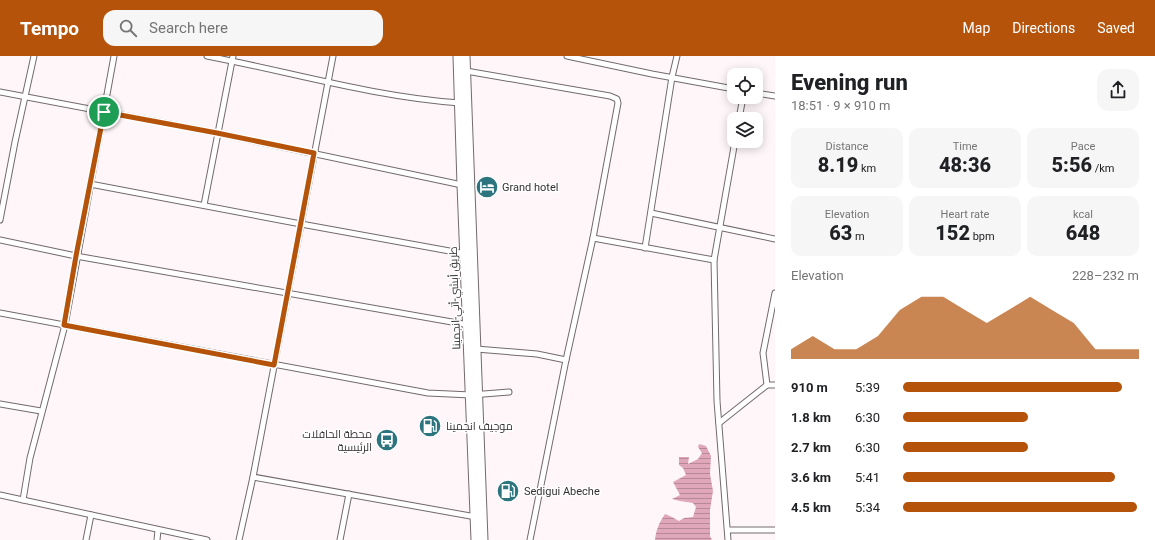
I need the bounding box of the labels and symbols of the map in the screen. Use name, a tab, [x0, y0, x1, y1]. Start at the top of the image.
pin	[87, 95, 121, 129]
hotel icon: Grand hotel	[474, 174, 500, 200]
place label: Grand hotel	[502, 181, 558, 194]
street label: طريق أبشي-أتي-انجمينا	[446, 246, 465, 350]
fuel station icon: موجيف انجمينا	[417, 413, 443, 439]
place label: موجيف انجمينا	[446, 420, 513, 433]
bus stop icon: محطة الحافلات الرئيسية	[374, 427, 400, 453]
place label: محطة الحافلات الرئيسية	[302, 428, 372, 454]
fuel station icon: Sedigui Abeche	[495, 478, 521, 504]
place label: Sedigui Abeche	[524, 485, 600, 498]

